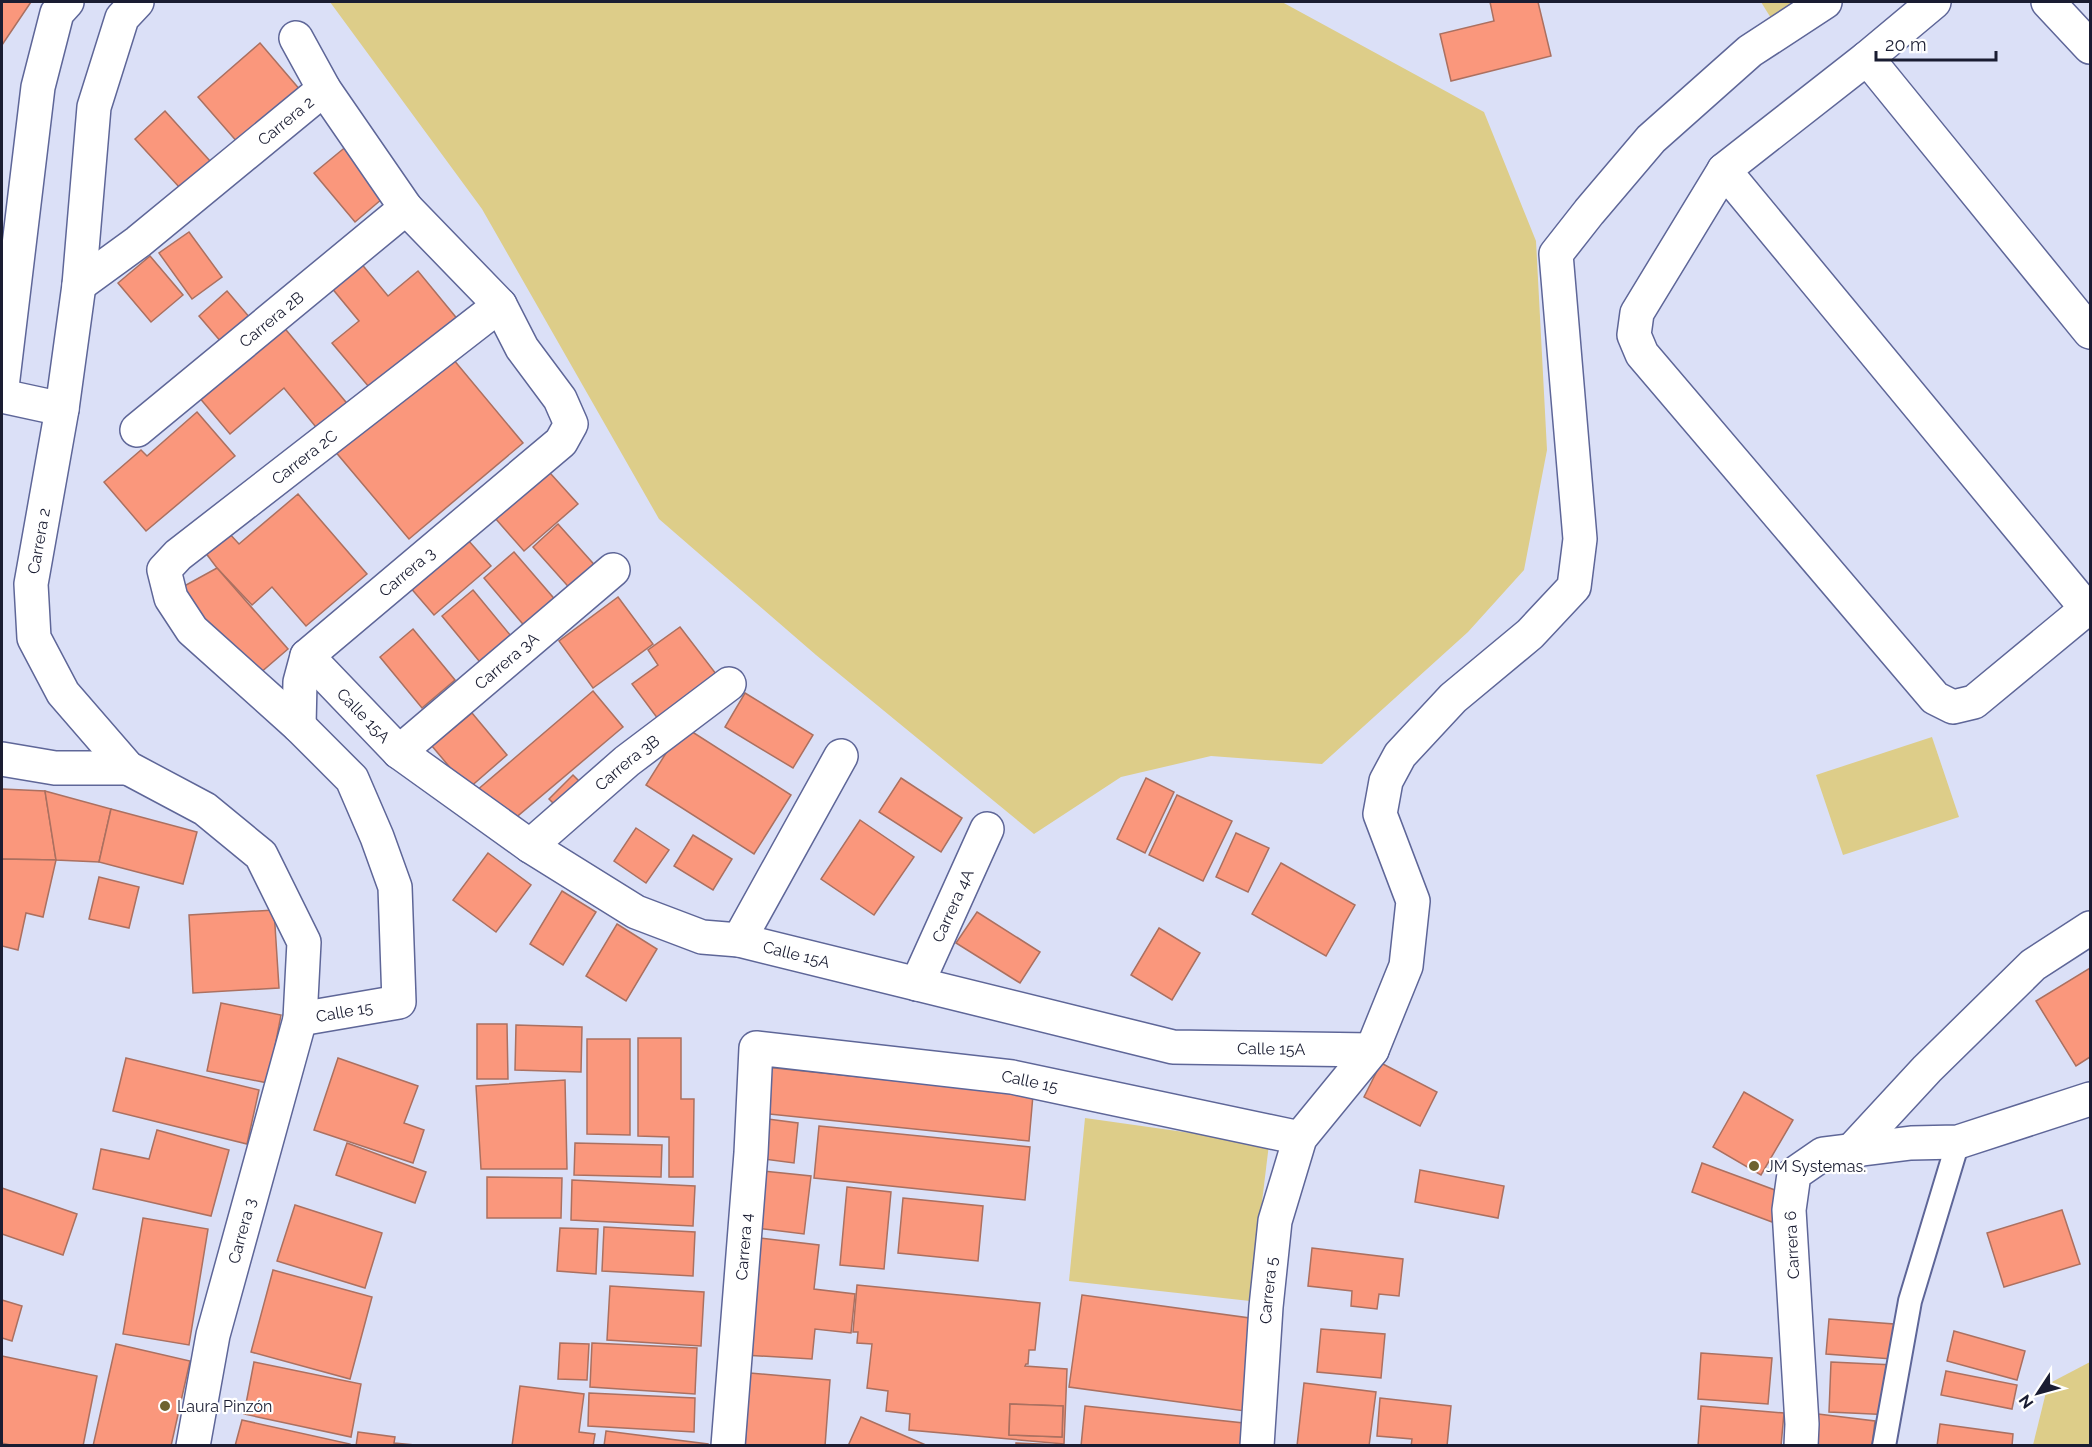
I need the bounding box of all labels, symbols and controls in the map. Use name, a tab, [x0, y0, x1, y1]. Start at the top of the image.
scale bar	[1876, 24, 1996, 62]
text: 20 m	[1885, 34, 1927, 55]
street label: Carrera 2	[254, 92, 317, 149]
street label: Carrera 2B	[235, 287, 307, 351]
street label: Carrera 2C	[268, 426, 341, 488]
street label: Carrera 2	[24, 506, 54, 576]
street label: Carrera 3	[375, 543, 439, 601]
street label: Carrera 3A	[471, 628, 542, 693]
street label: Calle 15A	[333, 684, 394, 747]
street label: Carrera 3B	[591, 731, 663, 794]
street label: Carrera 4A	[928, 866, 977, 945]
street label: Calle 15A	[761, 937, 832, 972]
street label: Calle 15	[314, 997, 375, 1026]
street label: Calle 15A	[1237, 1038, 1306, 1058]
street label: Calle 15	[1001, 1066, 1060, 1096]
place label: JM Systemas.	[1766, 1157, 1866, 1176]
marker: JM Systemas.	[1747, 1159, 1761, 1173]
street label: Carrera 3	[224, 1196, 260, 1266]
street label: Carrera 6	[1781, 1211, 1803, 1279]
street label: Carrera 4	[732, 1212, 756, 1281]
street label: Carrera 5	[1255, 1256, 1281, 1325]
north arrow	[2008, 1363, 2068, 1423]
text: N	[2015, 1391, 2038, 1412]
place label: Laura Pinzón	[177, 1397, 272, 1416]
marker: Laura Pinzón	[158, 1399, 172, 1413]

